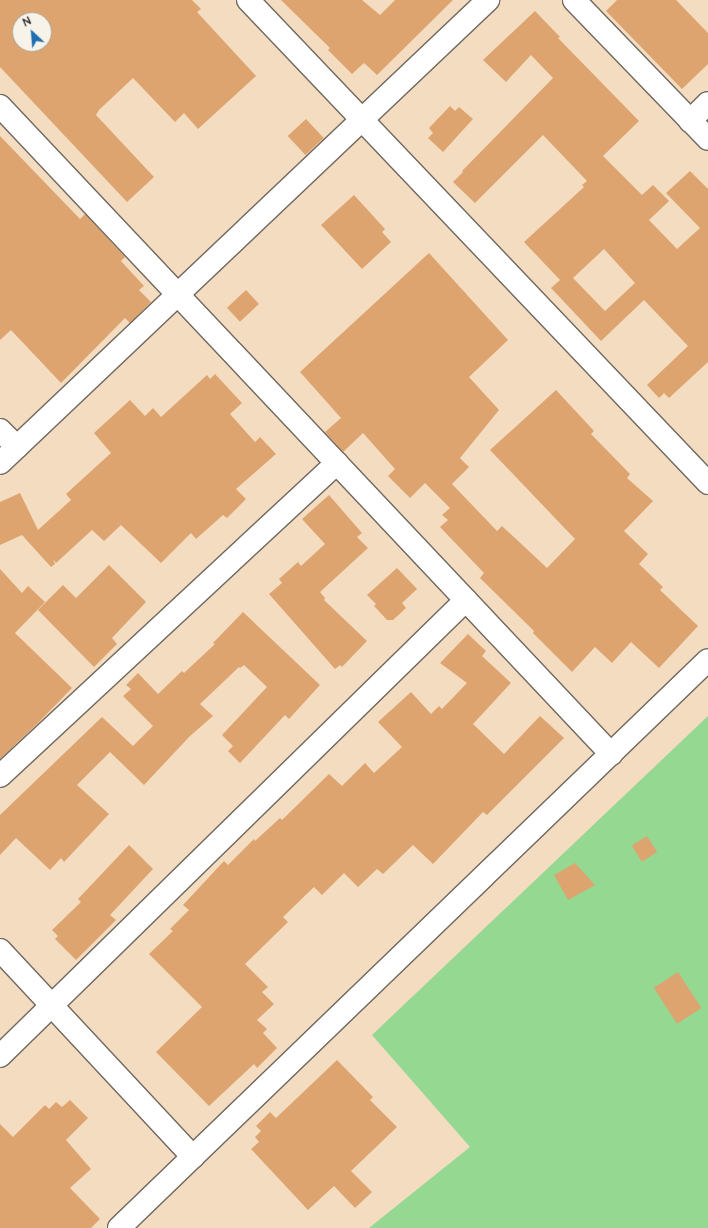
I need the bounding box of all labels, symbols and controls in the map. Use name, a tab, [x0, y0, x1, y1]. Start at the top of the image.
north arrow	[12, 12, 52, 52]
text: N	[21, 13, 33, 30]

